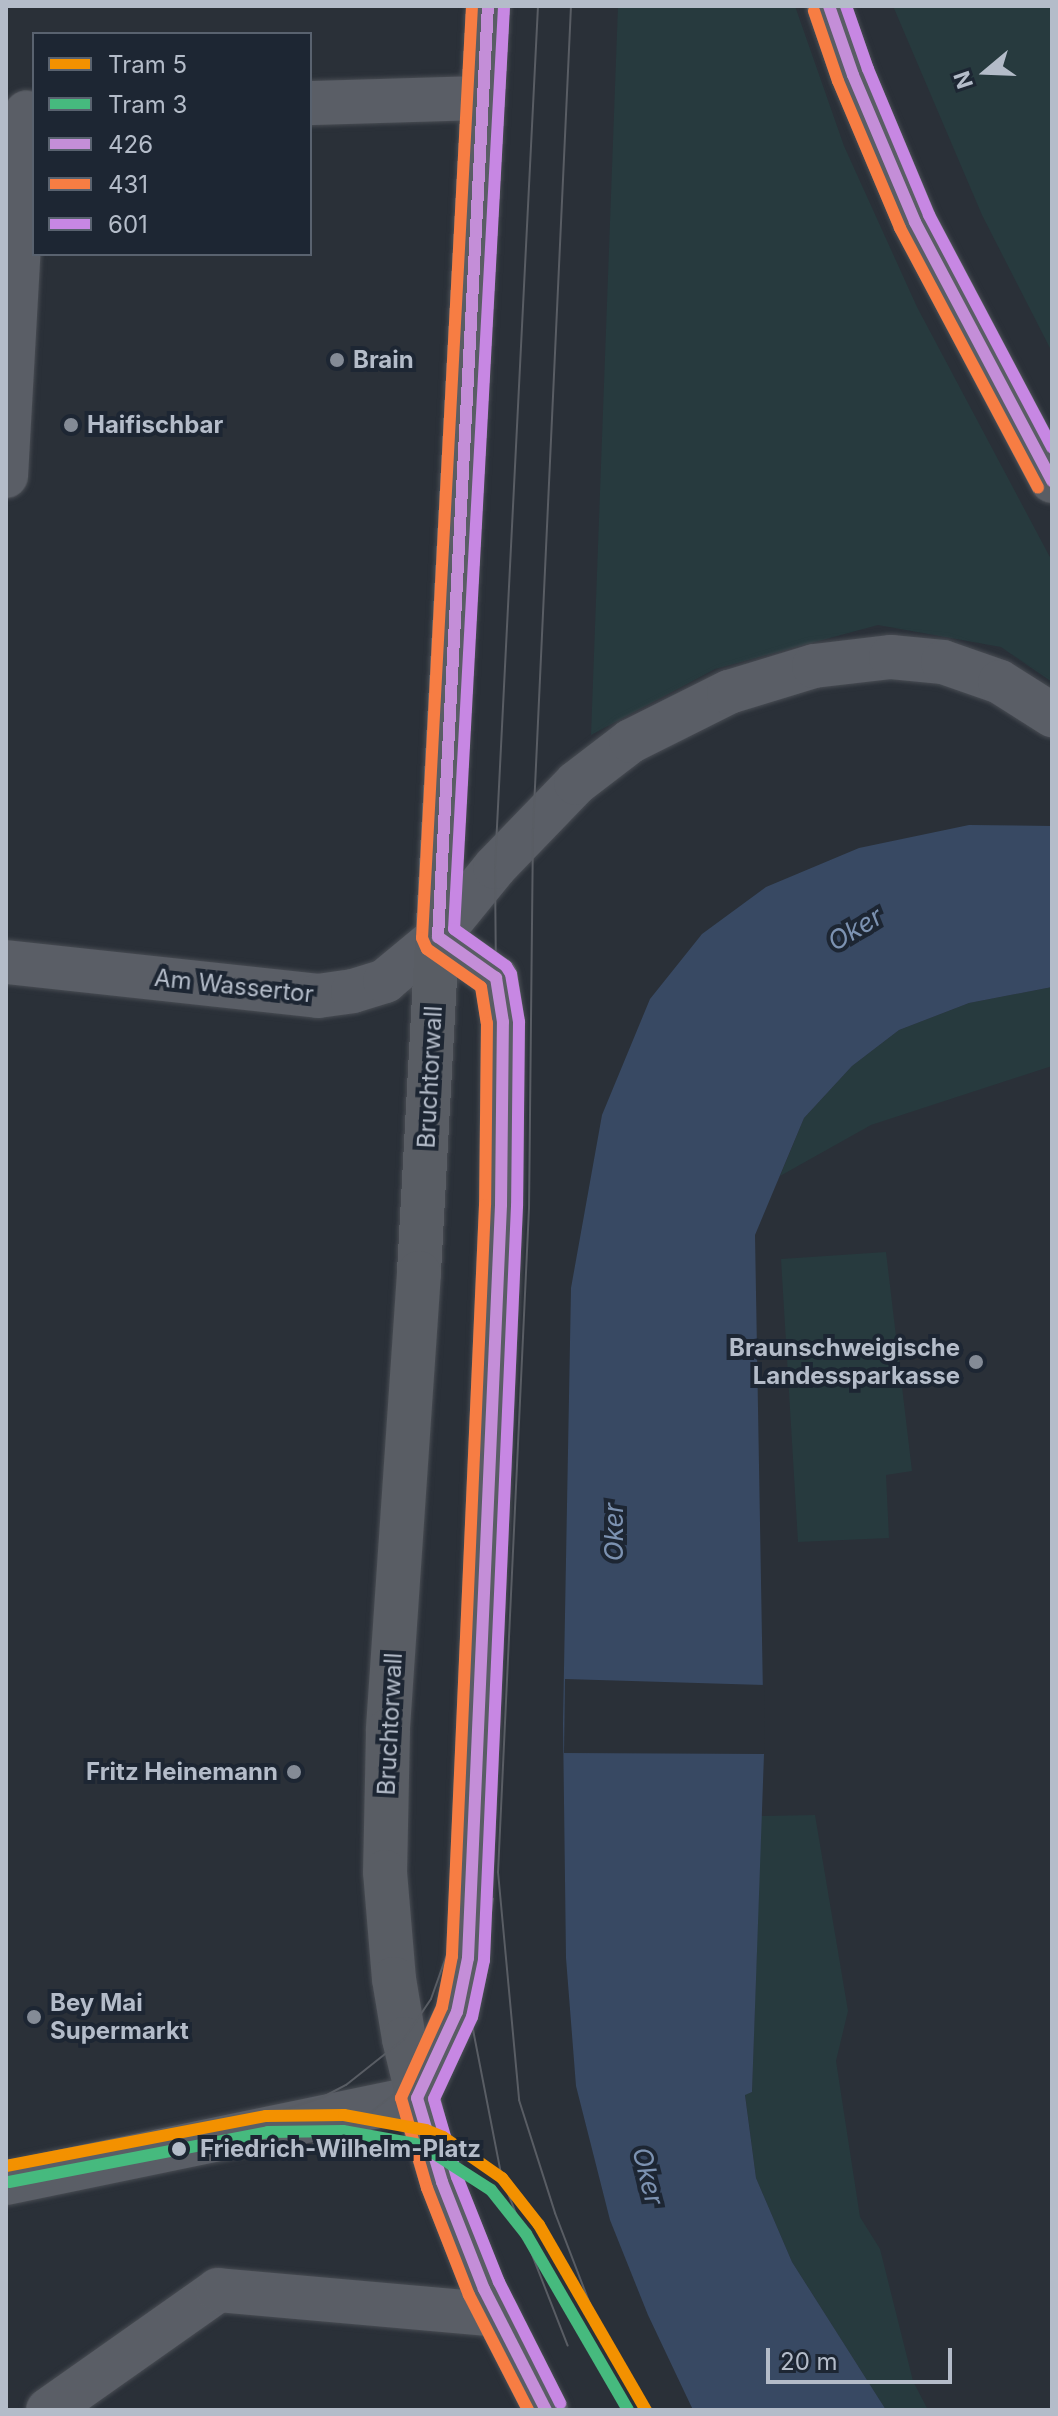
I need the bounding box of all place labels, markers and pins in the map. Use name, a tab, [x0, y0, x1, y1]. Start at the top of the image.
place label: Brain	[353, 346, 414, 374]
marker: Brain	[328, 351, 346, 369]
place label: Haifischbar	[87, 411, 223, 439]
marker: Haifischbar	[62, 416, 80, 434]
place label: Braunschweigische Landessparkasse	[729, 1334, 960, 1390]
marker: Braunschweigische Landessparkasse	[967, 1353, 985, 1371]
place label: Fritz Heinemann	[86, 1758, 278, 1786]
marker: Fritz Heinemann	[285, 1763, 303, 1781]
place label: Bey Mai Supermarkt	[50, 1989, 189, 2045]
marker: Bey Mai Supermarkt	[25, 2008, 43, 2026]
marker: Friedrich-Wilhelm-Platz	[165, 2135, 193, 2163]
place label: Friedrich-Wilhelm-Platz	[200, 2135, 481, 2163]

